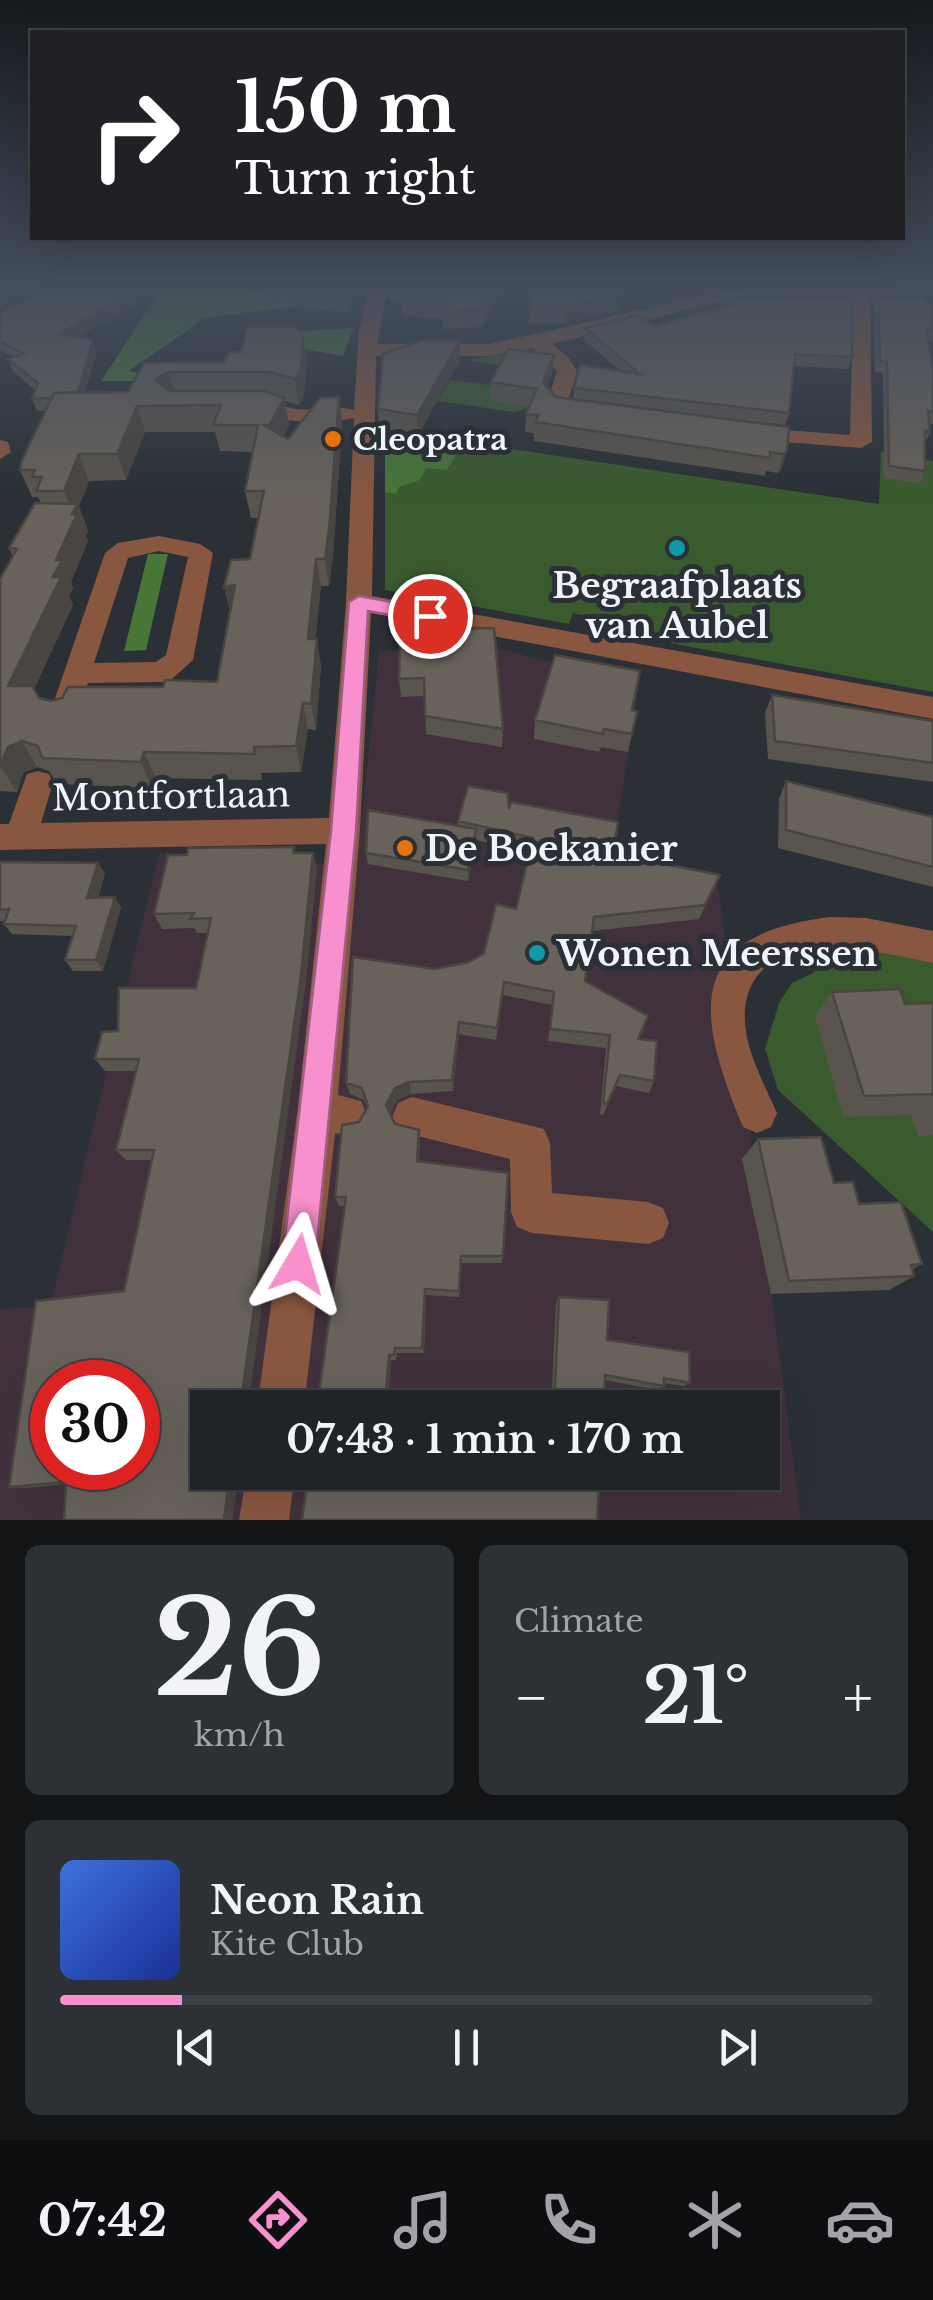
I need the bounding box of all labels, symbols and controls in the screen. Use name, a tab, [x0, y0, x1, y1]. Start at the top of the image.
text: 150 m	[235, 64, 456, 151]
icon: right	[70, 70, 200, 200]
text: Turn right	[235, 150, 476, 206]
place label: Cleopatra	[353, 421, 507, 458]
marker: Cleopatra	[322, 428, 344, 450]
marker: Begraafplaats van Aubel	[666, 537, 688, 559]
place label: Begraafplaats van Aubel	[552, 564, 802, 647]
pin	[388, 574, 473, 659]
icon: arrive	[403, 589, 458, 644]
street label: Montfortlaan	[51, 772, 291, 820]
place label: De Boekanier	[425, 827, 678, 870]
marker: De Boekanier	[394, 837, 416, 859]
place label: Wonen Meerssen	[556, 932, 877, 975]
marker: Wonen Meerssen	[526, 942, 548, 964]
position arrow	[246, 1212, 350, 1316]
speed limit sign: 30	[30, 1360, 160, 1490]
text: 07:43 · 1 min · 170 m	[286, 1416, 684, 1463]
text: 26	[153, 1569, 326, 1730]
text: Climate	[514, 1601, 643, 1641]
text: 21°	[643, 1650, 749, 1743]
text: −	[514, 1664, 549, 1732]
text: +	[843, 1664, 873, 1732]
text: km/h	[194, 1715, 285, 1755]
text: Neon Rain	[210, 1877, 424, 1924]
text: Kite Club	[210, 1924, 364, 1964]
icon: previous	[168, 2020, 223, 2075]
icon: pause	[439, 2020, 494, 2075]
icon: next	[710, 2020, 765, 2075]
icon: directions	[243, 2185, 313, 2255]
icon: music	[388, 2185, 458, 2255]
icon: phone	[534, 2185, 604, 2255]
icon: climate	[680, 2185, 750, 2255]
icon: car	[825, 2185, 895, 2255]
text: 07:42	[38, 2192, 167, 2248]

